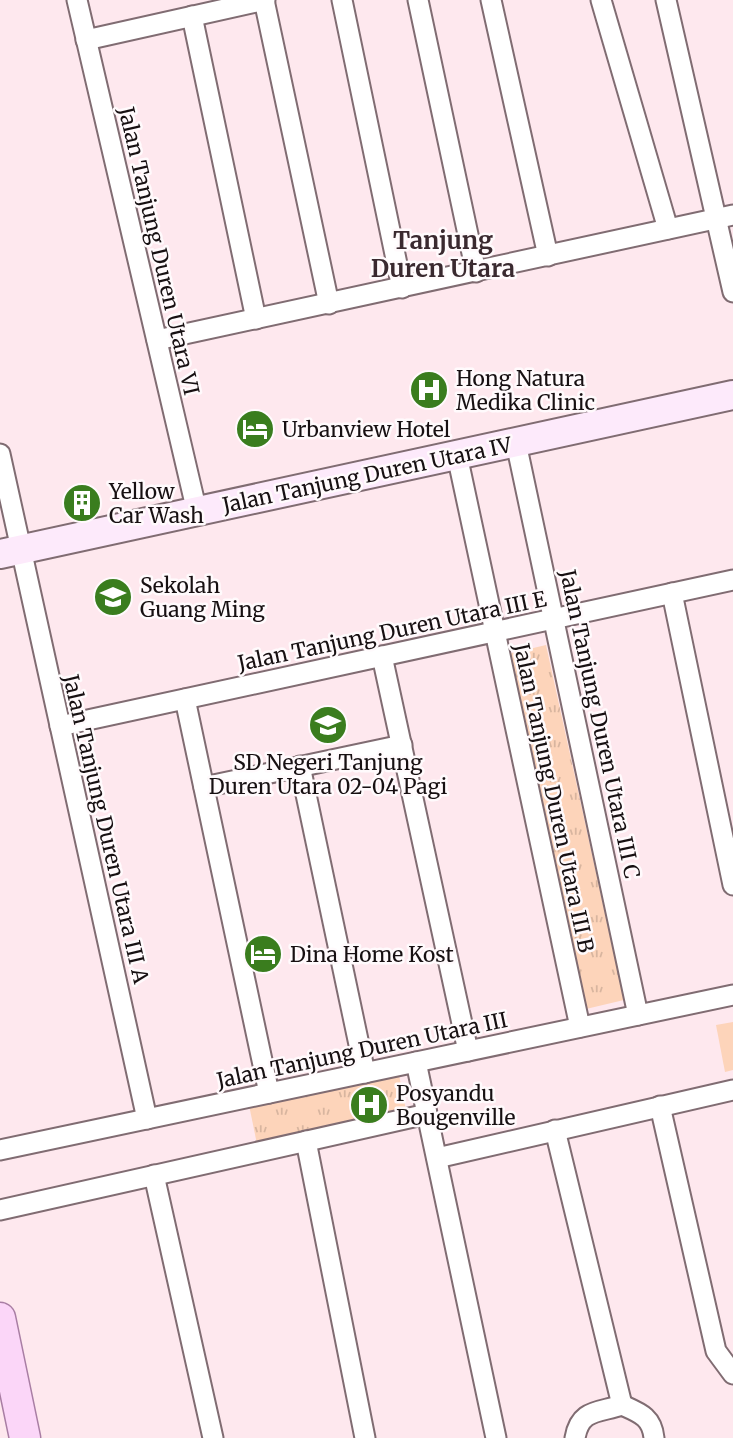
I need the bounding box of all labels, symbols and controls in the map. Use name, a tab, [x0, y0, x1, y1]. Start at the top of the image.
street label: Jalan Tanjung Duren Utara VI	[112, 103, 205, 398]
district label: Tanjung Duren Utara	[371, 225, 515, 284]
place label: Hong Natura Medika Clinic	[456, 365, 595, 416]
hospital icon: Hong Natura Medika Clinic	[408, 369, 450, 411]
hotel icon: Urbanview Hotel	[234, 408, 276, 450]
place label: Urbanview Hotel	[282, 416, 451, 443]
street label: Jalan Tanjung Duren Utara IV	[219, 431, 515, 519]
place label: Yellow Car Wash	[108, 478, 204, 529]
building icon: Yellow Car Wash	[61, 482, 103, 524]
street label: Jalan Tanjung Duren Utara III C	[554, 566, 646, 881]
place label: Sekolah Guang Ming	[140, 572, 265, 623]
school or university icon: Sekolah Guang Ming	[92, 576, 134, 618]
street label: Jalan Tanjung Duren Utara III E	[234, 585, 549, 677]
street label: Jalan Tanjung Duren Utara III B	[508, 640, 600, 955]
street label: Jalan Tanjung Duren Utara III A	[57, 671, 155, 986]
school or university icon: SD Negeri Tanjung Duren Utara 02-04 Pagi	[307, 704, 349, 746]
place label: SD Negeri Tanjung Duren Utara 02-04 Pagi	[209, 749, 447, 800]
hotel icon: Dina Home Kost	[242, 933, 284, 975]
place label: Dina Home Kost	[290, 941, 454, 968]
street label: Jalan Tanjung Duren Utara III	[213, 1006, 510, 1094]
place label: Posyandu Bougenville	[396, 1080, 515, 1131]
hospital icon: Posyandu Bougenville	[348, 1084, 390, 1126]

